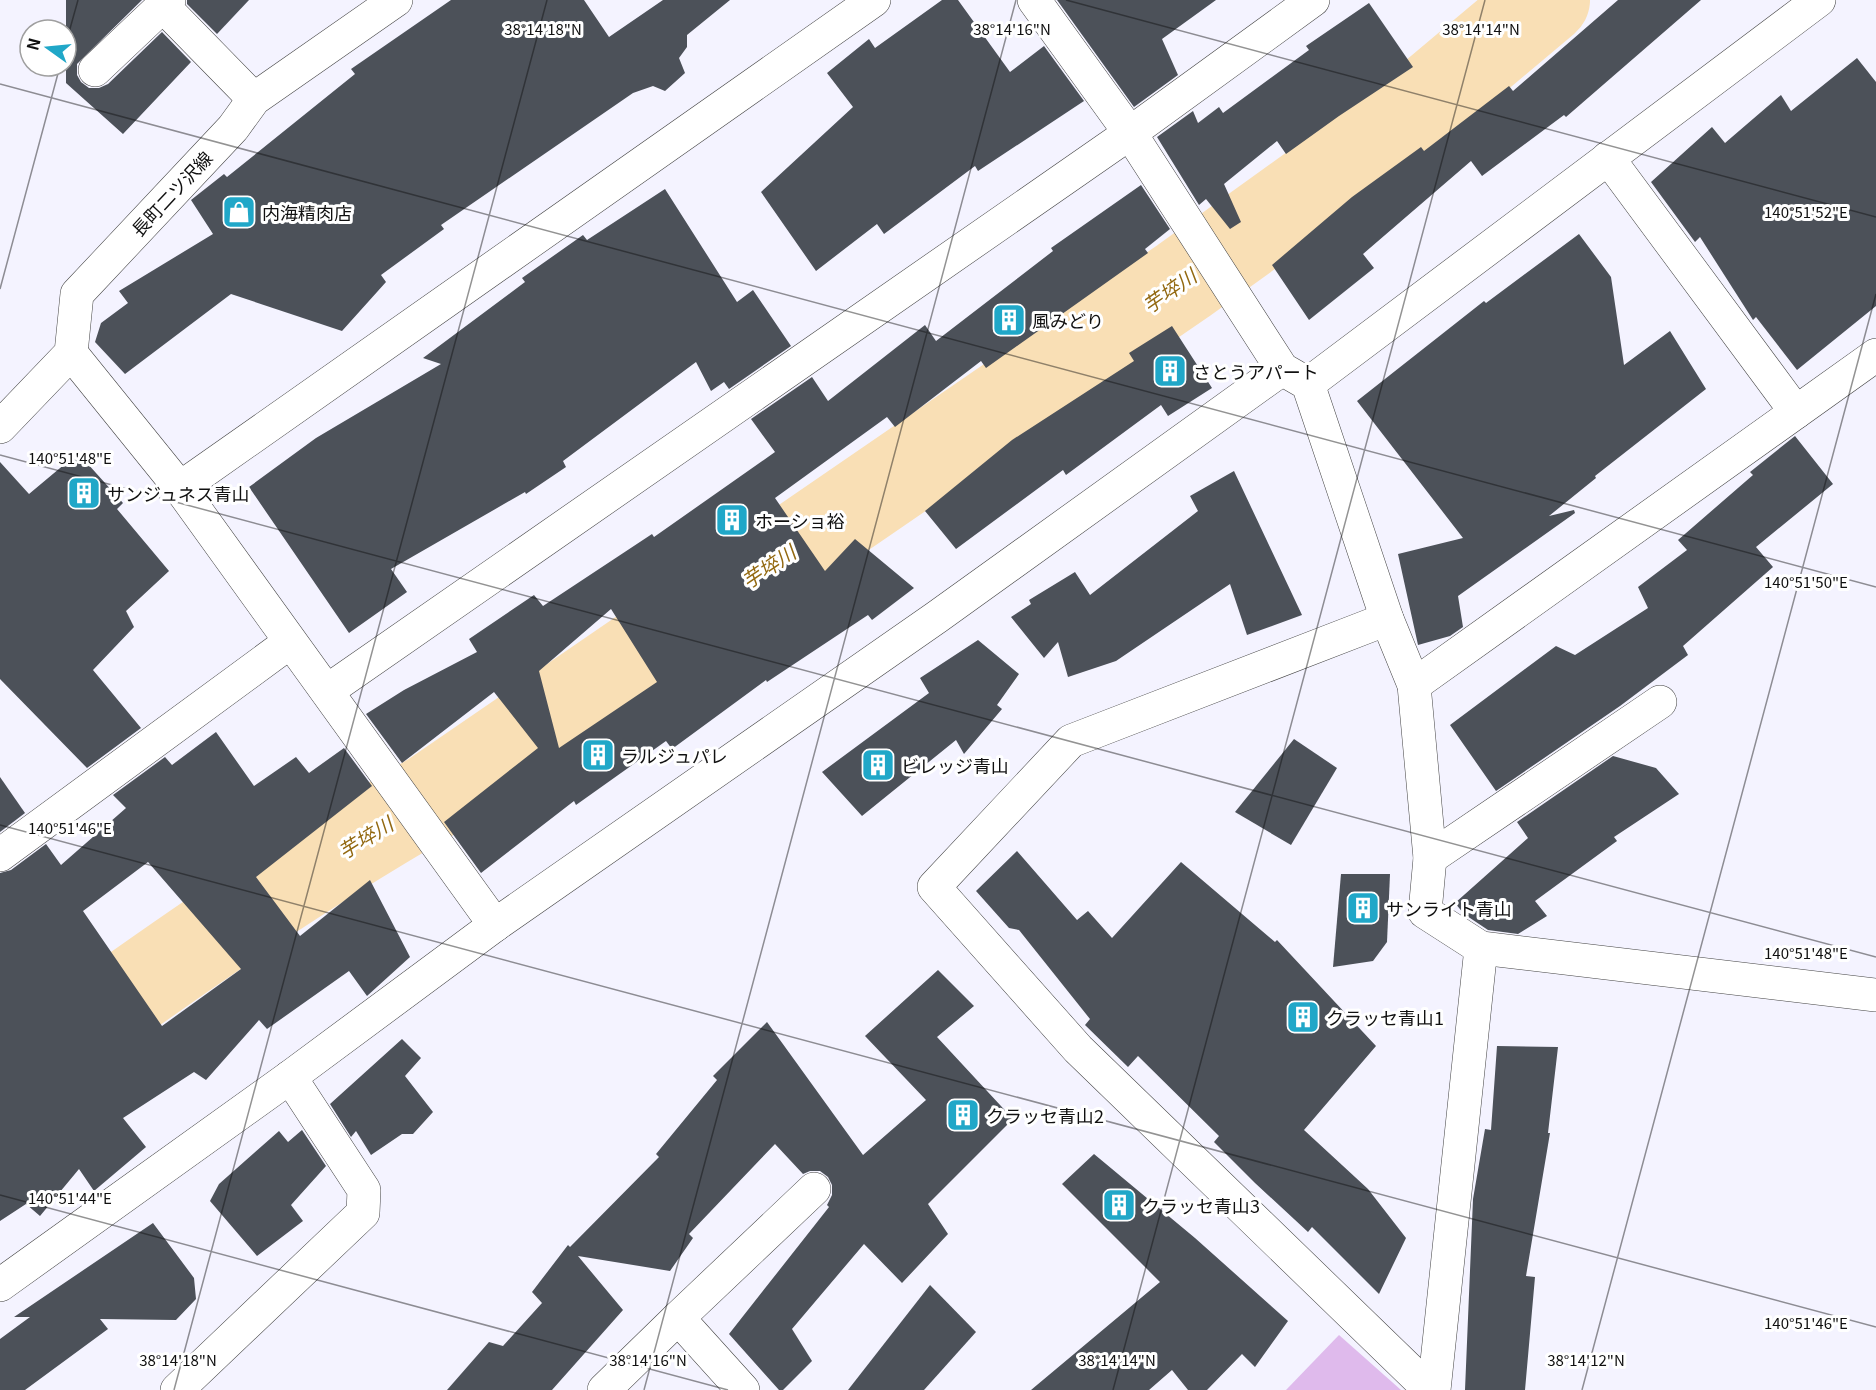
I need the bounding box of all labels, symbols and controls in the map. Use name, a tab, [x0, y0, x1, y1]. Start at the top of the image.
north arrow	[18, 18, 78, 78]
text: 38°14'18"N	[504, 18, 582, 39]
text: 38°14'16"N	[973, 18, 1051, 39]
text: 38°14'14"N	[1442, 18, 1520, 39]
text: N	[19, 35, 46, 53]
street label: 長町二ツ沢線	[125, 145, 217, 241]
shop icon: 内海精肉店	[221, 194, 257, 230]
place label: 内海精肉店	[262, 199, 352, 225]
text: 140°51'52"E	[1764, 201, 1848, 222]
water label: 芋埣川	[1136, 260, 1204, 319]
building icon: 風みどり	[991, 302, 1027, 338]
place label: 風みどり	[1032, 307, 1104, 333]
building icon: さとうアパート	[1152, 353, 1188, 389]
place label: さとうアパート	[1193, 358, 1319, 384]
text: 140°51'48"E	[28, 447, 112, 468]
building icon: サンジュネス青山	[66, 475, 102, 511]
place label: サンジュネス青山	[107, 480, 250, 506]
building icon: ホーショ裕	[714, 502, 750, 538]
place label: ホーショ裕	[755, 507, 845, 533]
water label: 芋埣川	[735, 536, 803, 595]
text: 140°51'50"E	[1764, 571, 1848, 592]
building icon: ラルジュパレ	[580, 737, 616, 773]
place label: ラルジュパレ	[621, 742, 728, 768]
building icon: ビレッジ青山	[860, 747, 896, 783]
place label: ビレッジ青山	[901, 752, 1009, 778]
water label: 芋埣川	[332, 808, 400, 865]
text: 140°51'46"E	[28, 817, 112, 838]
building icon: サンライト青山	[1345, 890, 1381, 926]
place label: サンライト青山	[1386, 895, 1512, 921]
text: 140°51'48"E	[1764, 942, 1848, 963]
building icon: クラッセ青山1	[1285, 999, 1321, 1035]
place label: クラッセ青山1	[1326, 1004, 1444, 1030]
building icon: クラッセ青山2	[945, 1097, 981, 1133]
place label: クラッセ青山2	[986, 1102, 1104, 1128]
text: 140°51'44"E	[28, 1187, 112, 1208]
building icon: クラッセ青山3	[1101, 1187, 1137, 1223]
place label: クラッセ青山3	[1142, 1192, 1260, 1218]
text: 140°51'46"E	[1764, 1312, 1848, 1333]
text: 38°14'18"N	[139, 1349, 217, 1370]
text: 38°14'16"N	[609, 1349, 687, 1370]
text: 38°14'14"N	[1078, 1349, 1156, 1370]
text: 38°14'12"N	[1547, 1349, 1625, 1370]

